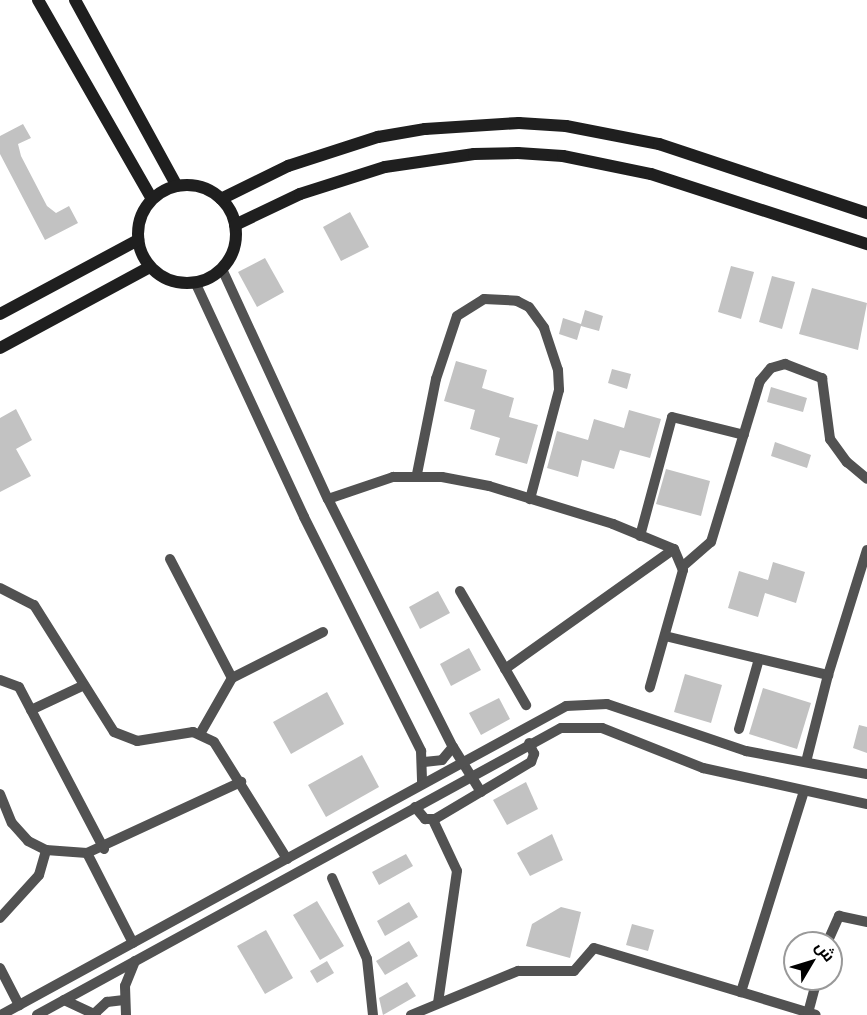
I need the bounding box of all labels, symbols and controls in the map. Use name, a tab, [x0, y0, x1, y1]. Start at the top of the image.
north arrow	[783, 931, 843, 991]
text: ش	[810, 936, 841, 967]

